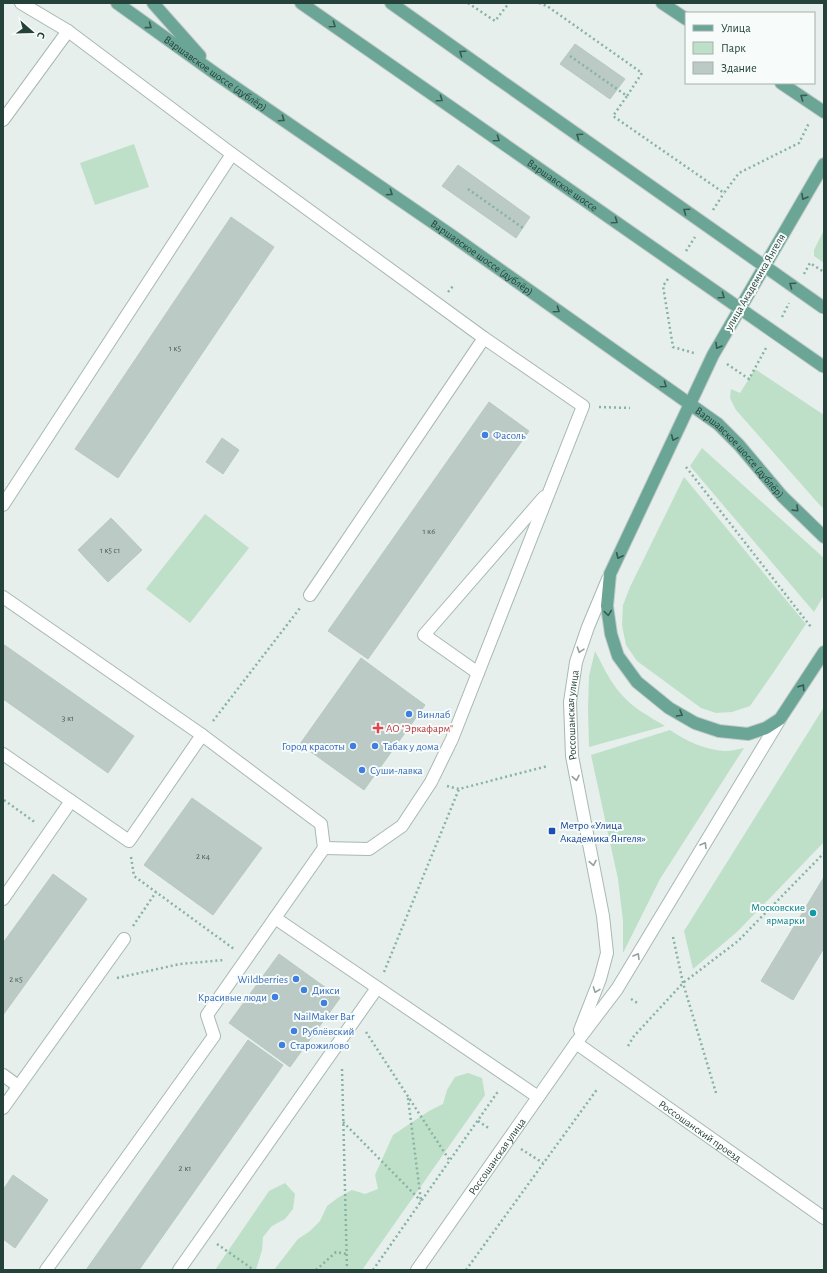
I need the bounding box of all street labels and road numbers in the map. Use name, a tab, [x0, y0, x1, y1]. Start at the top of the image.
street label: Варшавское шоссе (дублёр)	[162, 33, 269, 113]
street label: Варшавское шоссе	[525, 157, 600, 213]
street label: Варшавское шоссе (дублёр)	[429, 217, 536, 297]
street label: улица Академика Янгеля	[722, 232, 787, 333]
street label: Варшавское шоссе (дублёр)	[693, 404, 786, 500]
street label: Россошанская улица	[564, 669, 580, 761]
street label: Россошанский проезд	[657, 1098, 744, 1164]
street label: Россошанская улица	[466, 1116, 527, 1196]

